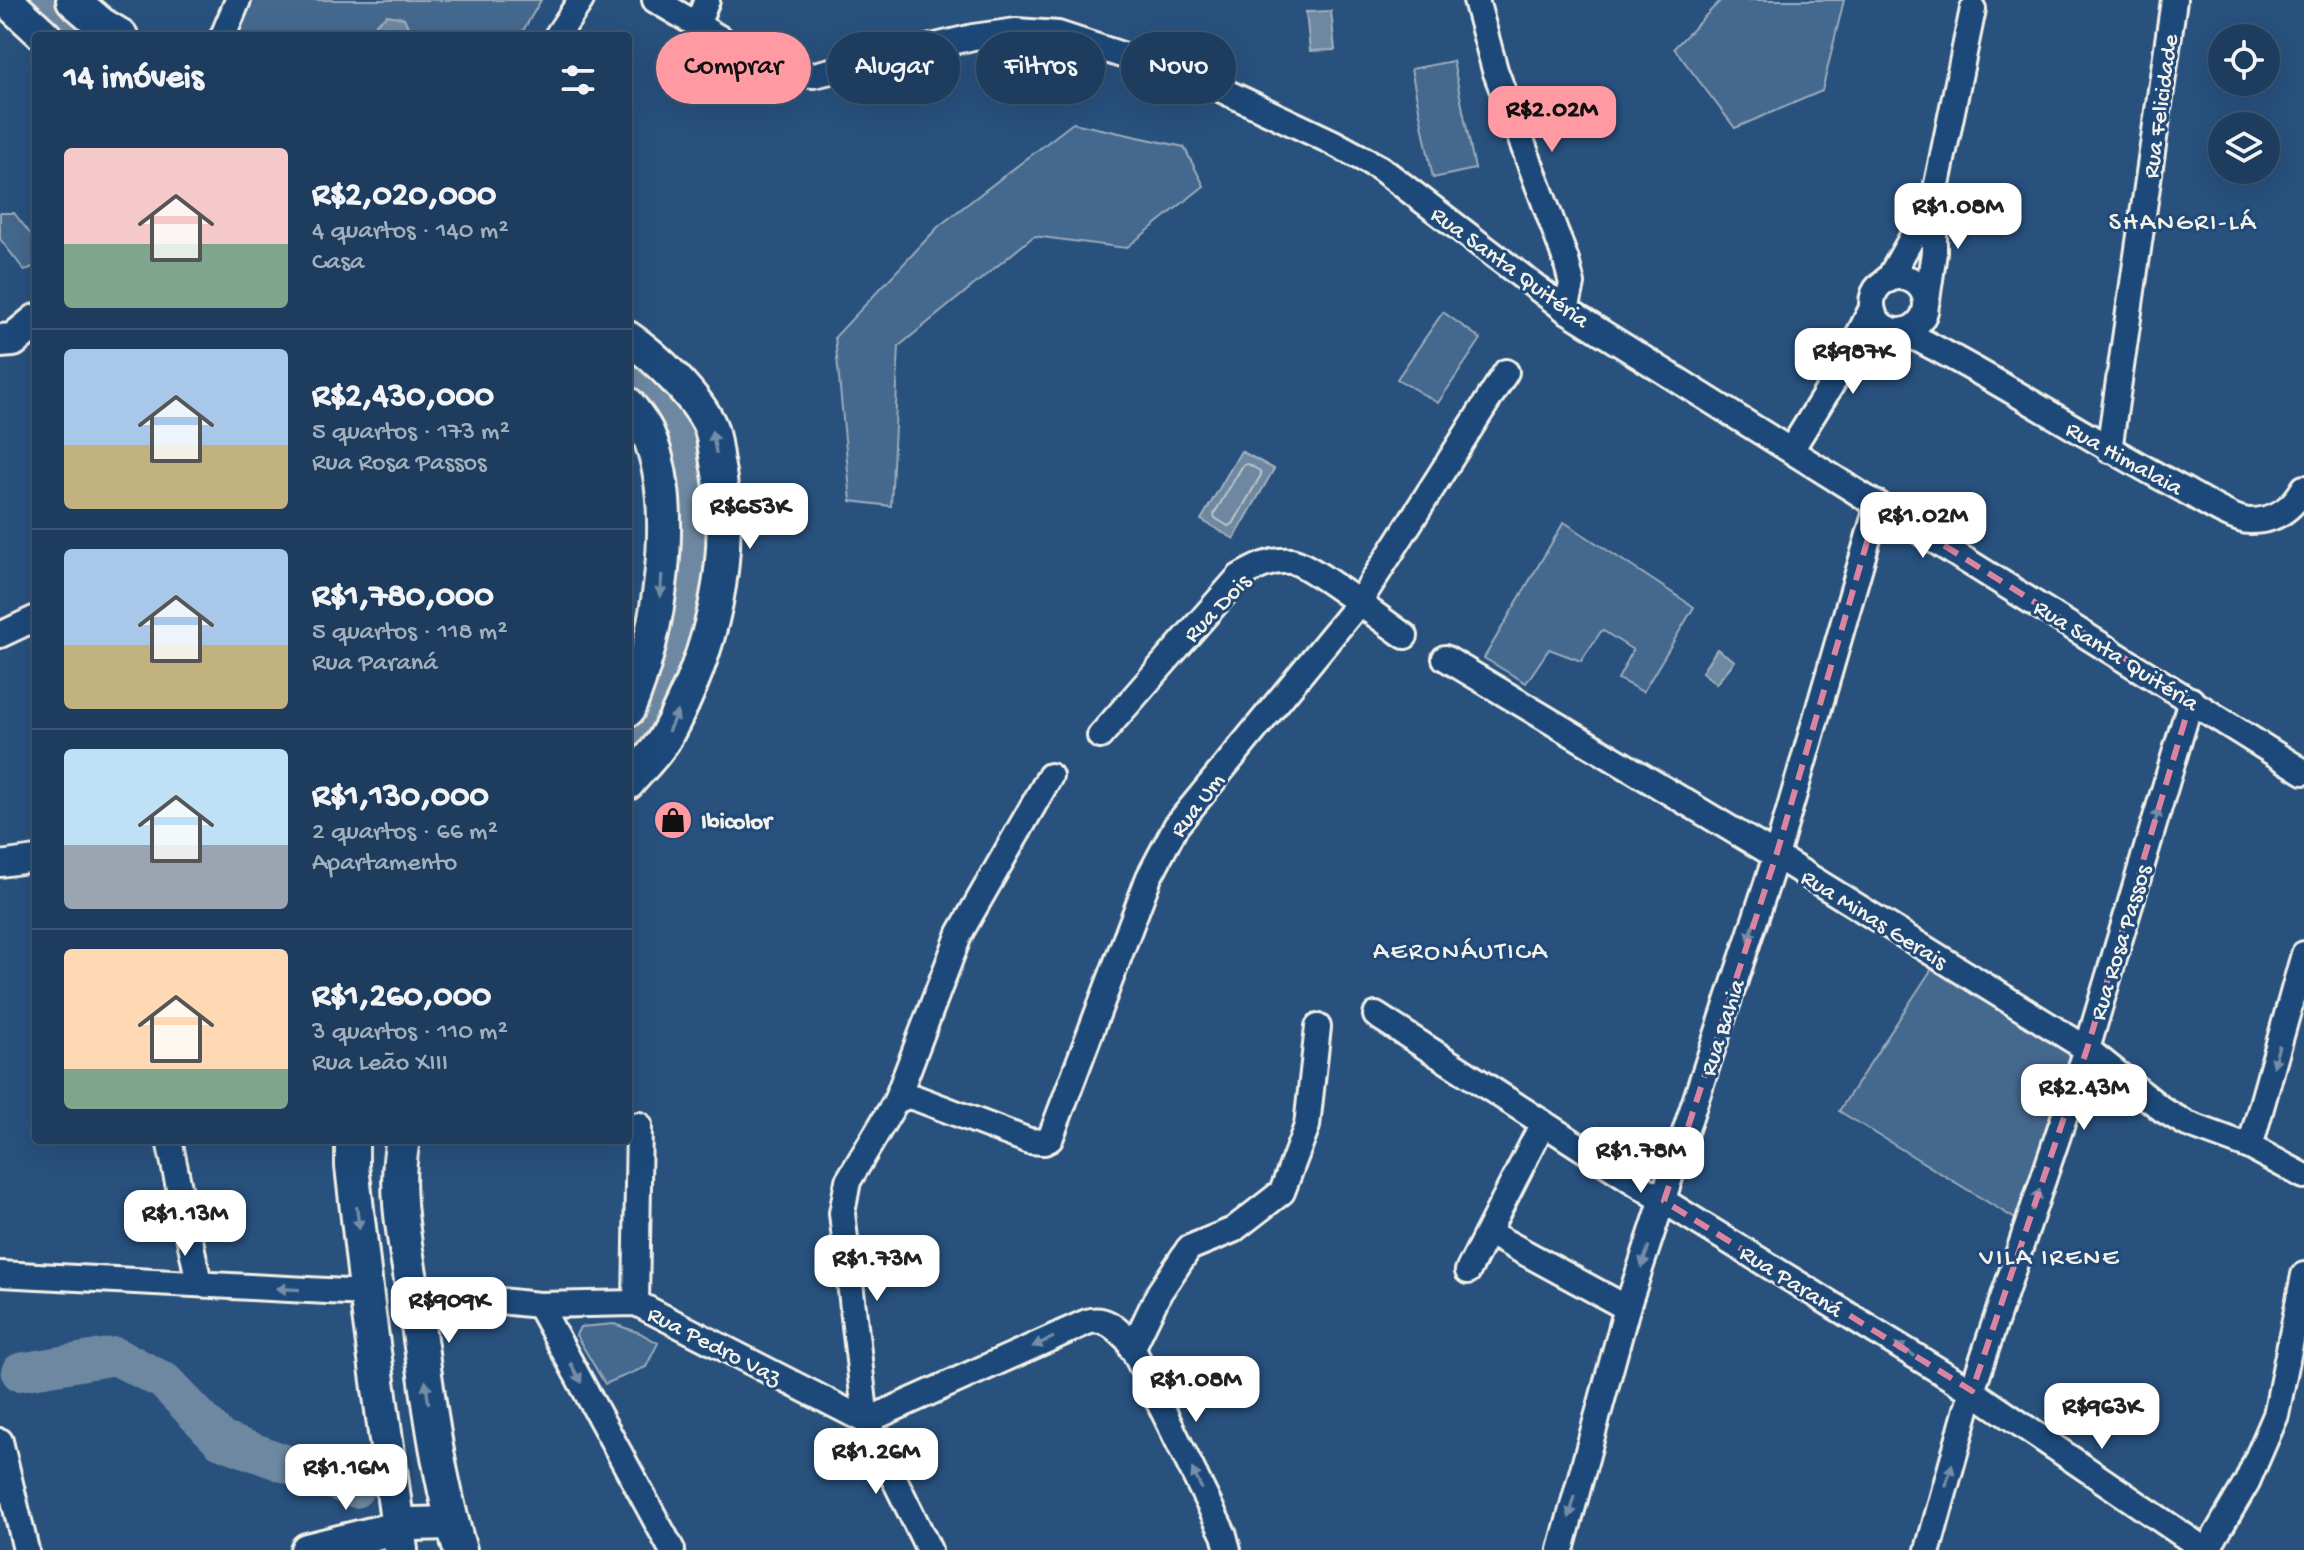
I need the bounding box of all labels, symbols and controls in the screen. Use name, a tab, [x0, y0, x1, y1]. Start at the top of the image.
map controls	[2208, 24, 2280, 184]
button: locate	[2208, 24, 2280, 96]
chip: Comprar	[656, 32, 811, 104]
chip: Alugar	[827, 32, 960, 104]
chip: Filtros	[976, 32, 1105, 104]
chip: Novo	[1121, 32, 1236, 104]
street label: Rua Felicidade	[2138, 32, 2187, 180]
icon: filters	[556, 58, 600, 102]
text: 14 imóveis	[64, 60, 203, 100]
pin: R$2.02M	[1478, 86, 1626, 154]
text: R$2.02M	[1506, 96, 1598, 127]
button: layers	[2208, 112, 2280, 184]
text: R$2,020,000	[312, 177, 496, 217]
icon: home	[128, 180, 224, 276]
pin: R$1.08M	[1884, 183, 2032, 251]
text: R$1.08M	[1912, 193, 2004, 224]
street label: Rua Santa Quitéria	[1424, 201, 1595, 337]
district label: SHANGRI-LÁ	[2109, 209, 2257, 240]
text: 4 quartos · 140 m²	[312, 217, 509, 248]
text: Casa	[312, 248, 365, 279]
pin: R$987K	[1788, 328, 1918, 396]
text: R$987K	[1813, 338, 1893, 369]
text: R$2,430,000	[312, 378, 494, 418]
icon: home	[128, 381, 224, 477]
street label: Rua Himalaia	[2060, 416, 2187, 504]
text: 5 quartos · 173 m²	[312, 418, 510, 449]
one-way arrow	[707, 430, 719, 455]
text: Rua Rosa Passos	[312, 449, 487, 480]
pin: R$653K	[685, 483, 815, 551]
pin: R$1.02M	[1849, 492, 1997, 560]
text: R$653K	[710, 493, 790, 524]
text: R$1.02M	[1878, 502, 1968, 533]
street label: Rua Dois	[1179, 568, 1259, 650]
one-way arrow	[654, 574, 667, 599]
text: R$1,780,000	[312, 578, 494, 618]
icon: home	[128, 581, 224, 677]
street label: Rua Santa Quitéria	[2027, 595, 2204, 720]
text: 5 quartos · 118 m²	[312, 618, 508, 649]
text: Rua Paraná	[312, 649, 438, 680]
one-way arrow	[667, 709, 680, 732]
street label: Rua Um	[1165, 768, 1233, 844]
text: R$1,130,000	[312, 778, 489, 818]
icon: home	[128, 781, 224, 877]
shop icon: Ibicolor	[652, 799, 694, 841]
one-way arrow	[2150, 806, 2163, 830]
place label: Ibicolor	[701, 809, 774, 838]
text: 2 quartos · 66 m²	[312, 818, 498, 849]
text: Apartamento	[312, 849, 457, 880]
street label: Rua Rosa Passos	[2085, 861, 2160, 1024]
street label: Rua Minas Gerais	[1795, 864, 1953, 978]
one-way arrow	[1745, 919, 1758, 943]
district label: AERONÁUTICA	[1373, 938, 1549, 969]
street label: Rua Bahia	[1695, 975, 1754, 1080]
text: R$1,260,000	[312, 978, 491, 1018]
icon: home	[128, 981, 224, 1077]
text: 3 quartos · 110 m²	[312, 1018, 508, 1049]
one-way arrow	[2269, 1044, 2281, 1069]
text: Rua Leão XIII	[312, 1049, 448, 1080]
pin: R$2.43M	[2010, 1064, 2158, 1132]
text: R$2.43M	[2039, 1074, 2129, 1105]
pin: R$1.78M	[1567, 1127, 1715, 1195]
text: R$1.78M	[1596, 1137, 1686, 1168]
one-way arrow	[2030, 1188, 2042, 1212]
pin: R$1.13M	[111, 1190, 259, 1258]
text: R$1.13M	[142, 1200, 228, 1231]
one-way arrow	[351, 1206, 364, 1231]
pin: R$1.73M	[803, 1235, 951, 1303]
street label: Rua Paraná	[1733, 1240, 1848, 1326]
district label: VILA IRENE	[1979, 1244, 2120, 1275]
text: R$1.73M	[832, 1245, 922, 1276]
one-way arrow	[1638, 1245, 1650, 1269]
pin: R$909K	[384, 1277, 514, 1345]
one-way arrow	[275, 1282, 300, 1295]
text: R$909K	[409, 1287, 489, 1318]
street label: Rua Pedro Vaz	[642, 1301, 786, 1394]
one-way arrow	[1031, 1335, 1055, 1349]
one-way arrow	[1895, 1343, 1916, 1358]
pin: R$1.08M	[1122, 1356, 1270, 1424]
one-way arrow	[569, 1362, 583, 1385]
text: R$1.08M	[1150, 1366, 1242, 1397]
one-way arrow	[420, 1379, 433, 1404]
pin: R$963K	[2037, 1383, 2167, 1451]
text: R$963K	[2062, 1393, 2142, 1424]
pin: R$1.26M	[802, 1428, 950, 1496]
text: R$1.26M	[832, 1438, 920, 1469]
pin: R$1.16M	[272, 1444, 420, 1512]
text: R$1.16M	[303, 1454, 389, 1485]
one-way arrow	[1943, 1462, 1955, 1487]
one-way arrow	[1190, 1467, 1204, 1491]
one-way arrow	[1566, 1494, 1578, 1519]

